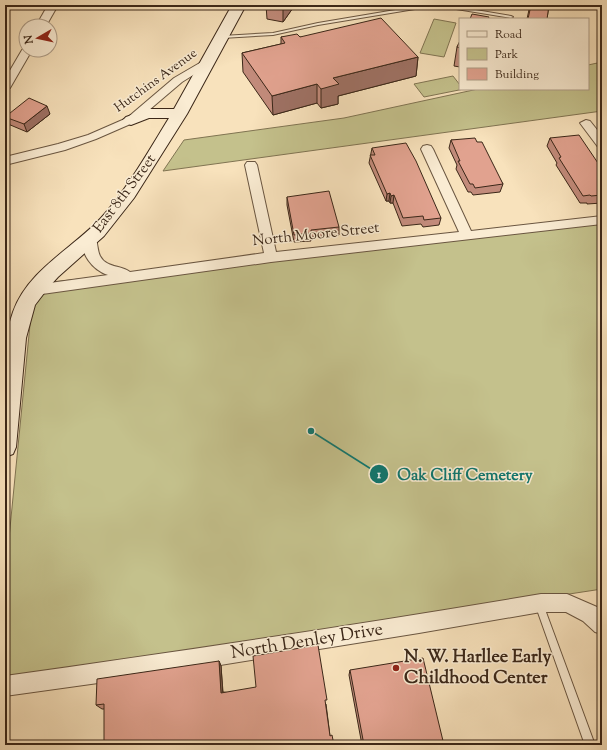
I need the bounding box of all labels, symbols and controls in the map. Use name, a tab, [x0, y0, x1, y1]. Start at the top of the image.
north arrow	[18, 18, 58, 58]
legend	[459, 18, 589, 90]
text: Road	[495, 26, 522, 44]
text: N	[20, 34, 38, 46]
street label: Hutchins Avenue	[111, 45, 201, 117]
text: Park	[495, 46, 518, 64]
text: Building	[495, 66, 539, 84]
street label: East 8th Street	[88, 150, 162, 238]
street label: North Moore Street	[252, 218, 380, 252]
callout: Oak Cliff Cemetery	[369, 460, 541, 488]
text: Oak Cliff Cemetery	[397, 465, 533, 488]
text: 1	[376, 466, 382, 484]
street label: North Denley Drive	[229, 617, 385, 667]
place label: N. W. Harllee Early Childhood Center	[404, 645, 551, 692]
marker: N. W. Harllee Early Childhood Center	[391, 663, 401, 673]

